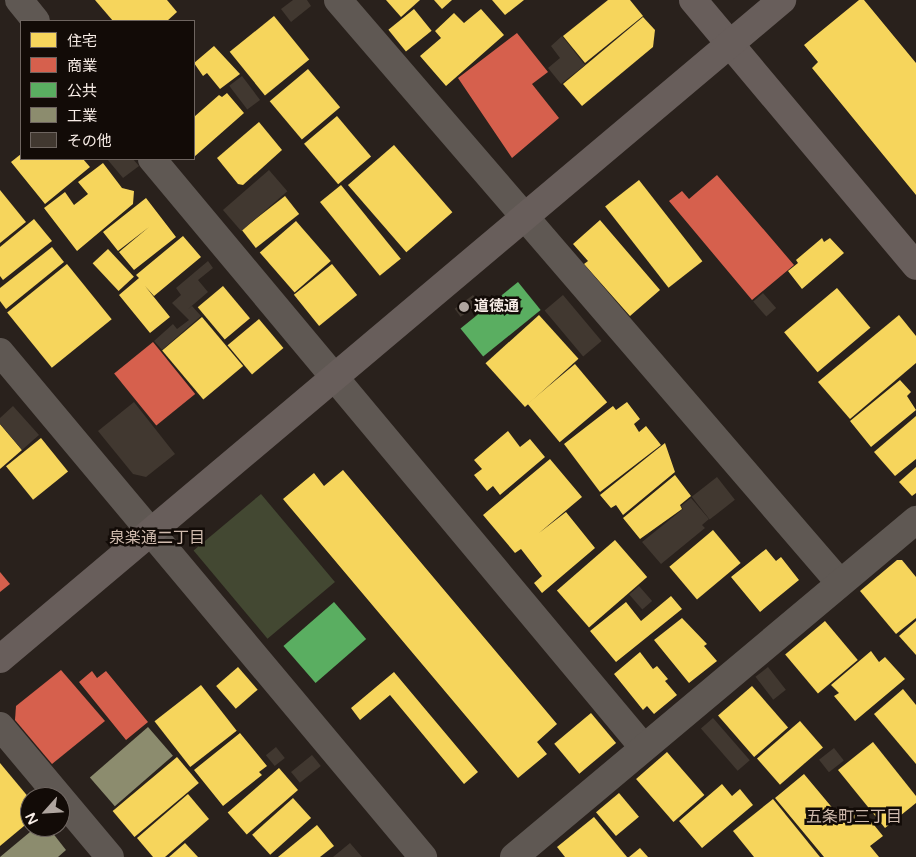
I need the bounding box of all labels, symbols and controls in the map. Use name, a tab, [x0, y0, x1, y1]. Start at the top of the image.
legend	[20, 20, 195, 160]
text: 住宅	[67, 32, 97, 50]
text: 商業	[67, 57, 97, 75]
text: 公共	[67, 82, 97, 100]
text: 工業	[67, 107, 97, 125]
text: その他	[67, 132, 112, 150]
place label: 道徳通	[474, 298, 519, 316]
marker: 道徳通	[458, 301, 470, 313]
district label: 泉楽通二丁目	[109, 528, 205, 548]
north arrow	[20, 787, 70, 837]
district label: 五条町三丁目	[806, 807, 902, 827]
text: N	[22, 810, 42, 827]

